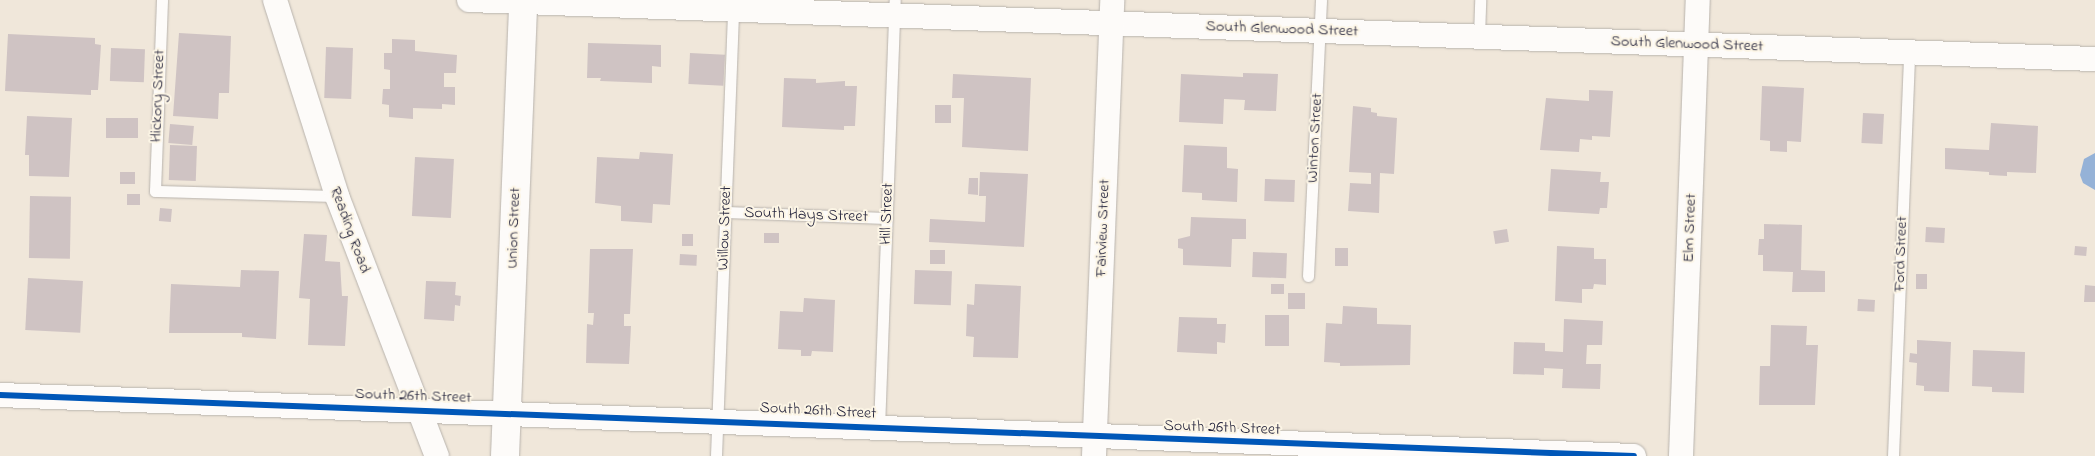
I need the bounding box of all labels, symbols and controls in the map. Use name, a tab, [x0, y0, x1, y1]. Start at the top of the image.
street label: South Glenwood Street	[1205, 17, 1359, 41]
street label: South Glenwood Street	[1610, 32, 1764, 56]
street label: Hickory Street	[147, 49, 169, 143]
street label: Winton Street	[1303, 93, 1327, 183]
street label: Fairview Street	[1092, 179, 1114, 277]
street label: Hill Street	[876, 183, 898, 245]
street label: Reading Road	[326, 184, 374, 276]
street label: Willow Street	[714, 185, 736, 271]
street label: Union Street	[503, 187, 525, 269]
street label: Elm Street	[1679, 193, 1701, 263]
street label: South Hays Street	[744, 203, 868, 227]
street label: Ford Street	[1890, 216, 1912, 292]
street label: South 26th Street	[354, 384, 472, 408]
street label: South 26th Street	[759, 398, 877, 424]
street label: South 26th Street	[1163, 416, 1281, 440]

